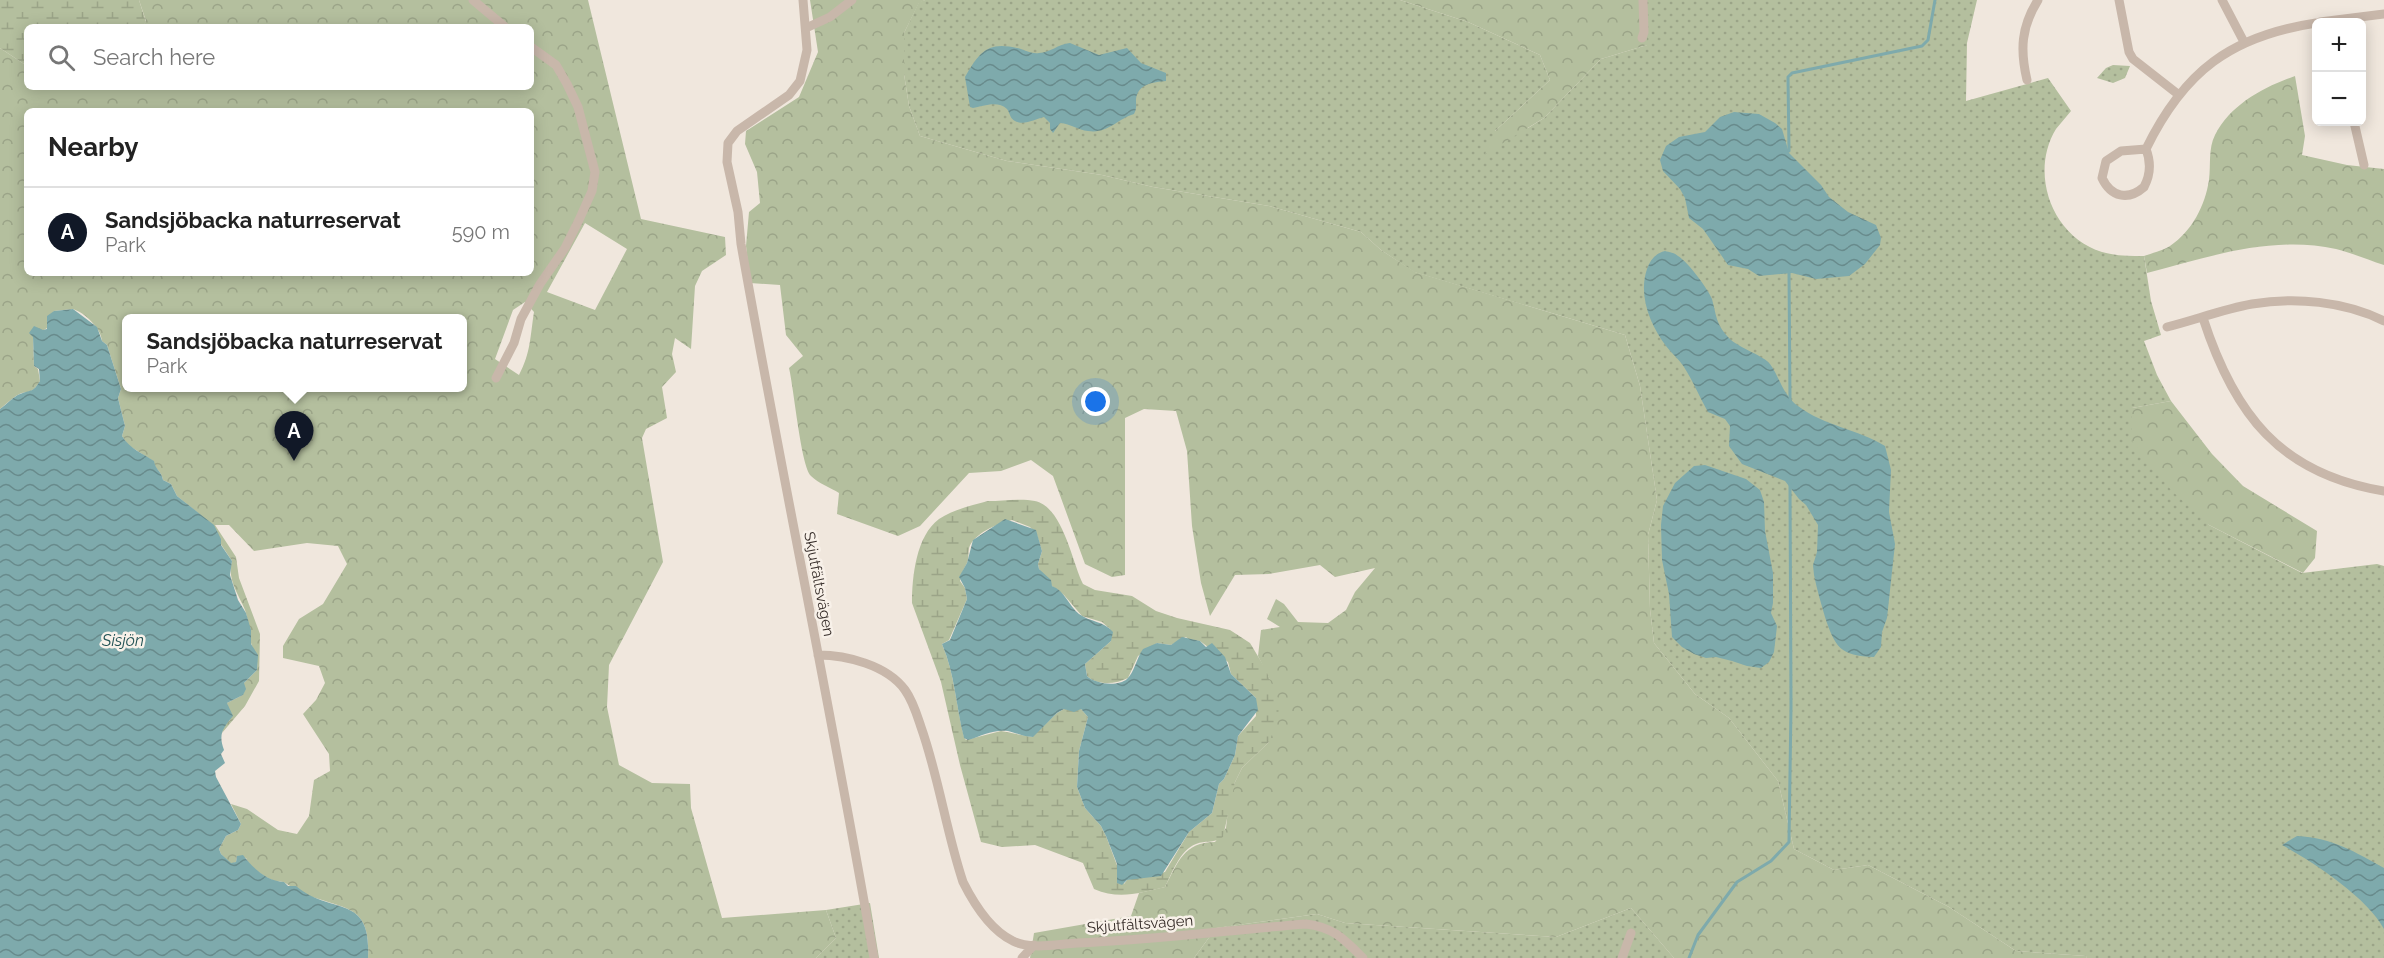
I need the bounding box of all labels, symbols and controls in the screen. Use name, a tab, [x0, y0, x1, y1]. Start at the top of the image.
map controls	[2312, 18, 2366, 126]
button: +	[2312, 18, 2366, 72]
search box	[24, 24, 534, 90]
icon: search	[45, 41, 78, 74]
text: Search here	[93, 44, 215, 70]
button: −	[2312, 72, 2366, 126]
text: Nearby	[48, 132, 138, 162]
text: Sandsjöbacka naturreservat	[105, 207, 401, 233]
text: A	[61, 220, 74, 244]
text: 590 m	[452, 220, 510, 244]
text: Park	[105, 233, 146, 257]
popup	[122, 314, 467, 392]
text: Sandsjöbacka naturreservat	[147, 328, 442, 354]
text: Park	[147, 354, 187, 378]
your location	[1081, 387, 1110, 416]
pin: A	[274, 412, 314, 461]
street label: Skjutfältsvägen	[800, 530, 838, 638]
water label: Sisjön	[101, 631, 144, 650]
street label: Skjutfältsvägen	[1086, 911, 1194, 937]

